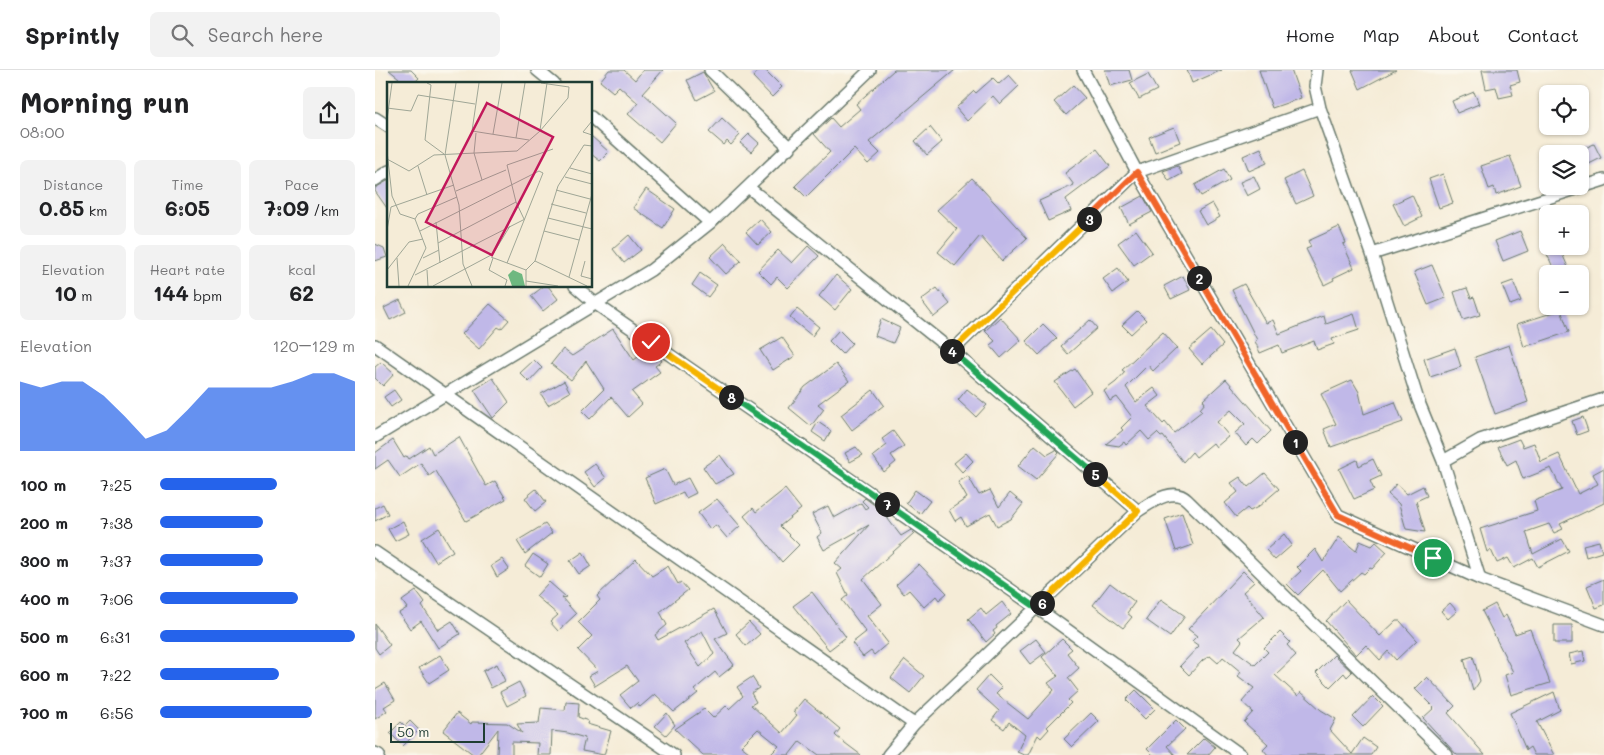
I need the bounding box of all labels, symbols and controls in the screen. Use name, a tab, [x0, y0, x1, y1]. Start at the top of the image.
search box	[150, 12, 500, 57]
text: Sprintly	[25, 19, 120, 50]
icon: search	[168, 21, 196, 49]
text: Search here	[208, 22, 323, 47]
text: Home	[1286, 23, 1335, 47]
text: Map	[1363, 23, 1399, 47]
text: About	[1427, 23, 1480, 47]
text: Contact	[1508, 23, 1579, 47]
inset map	[387, 82, 593, 288]
text: Morning run	[20, 84, 189, 120]
map controls	[1539, 85, 1589, 315]
button: locate	[1539, 85, 1589, 135]
button: share	[303, 87, 355, 139]
text: 08:00	[20, 121, 64, 142]
button: layers	[1539, 145, 1589, 195]
text: Distance	[43, 175, 103, 194]
text: Time	[172, 175, 203, 194]
text: Pace	[285, 175, 319, 194]
text: 0.85	[39, 194, 84, 221]
text: 6:05	[165, 194, 210, 221]
text: 7:09	[264, 194, 309, 221]
text: km	[84, 201, 107, 220]
text: /km	[309, 201, 339, 220]
button: +	[1539, 205, 1589, 255]
pin: 3	[1077, 206, 1101, 232]
text: 3	[1085, 210, 1094, 229]
text: Elevation	[42, 260, 105, 279]
text: Heart rate	[150, 260, 225, 279]
text: kcal	[288, 260, 316, 279]
button: −	[1539, 265, 1589, 315]
pin: 2	[1187, 266, 1211, 290]
text: 2	[1196, 269, 1203, 288]
text: 10	[54, 279, 77, 306]
text: 144	[153, 279, 189, 306]
text: 62	[290, 279, 314, 306]
text: m	[77, 286, 92, 305]
text: bpm	[189, 286, 222, 305]
pin	[630, 321, 672, 363]
icon: check	[637, 328, 665, 356]
text: Elevation	[20, 335, 92, 356]
text: 120–129 m	[273, 335, 355, 356]
pin: 4	[939, 338, 965, 364]
text: 4	[948, 342, 957, 361]
pin: 8	[719, 384, 743, 410]
text: 8	[727, 388, 736, 407]
pin: 1	[1283, 430, 1307, 454]
text: 1	[1292, 433, 1299, 452]
pin: 5	[1083, 462, 1107, 486]
text: 5	[1091, 465, 1100, 484]
text: 100 m	[20, 474, 66, 495]
text: 7:25	[100, 474, 132, 495]
pin: 7	[875, 492, 899, 516]
text: 7	[884, 495, 891, 514]
text: 200 m	[20, 512, 68, 533]
text: 7:38	[100, 512, 133, 533]
pin	[1412, 537, 1454, 579]
icon: arrive	[1419, 544, 1447, 572]
text: 300 m	[20, 550, 69, 571]
text: 7:37	[100, 550, 132, 571]
text: 400 m	[20, 588, 69, 609]
text: 7:06	[100, 588, 133, 609]
pin: 6	[1029, 590, 1055, 616]
text: 6	[1038, 594, 1047, 613]
text: 500 m	[20, 626, 68, 647]
text: 6:31	[100, 626, 131, 647]
text: 600 m	[20, 664, 69, 685]
text: 7:22	[100, 664, 132, 685]
text: 700 m	[20, 702, 68, 723]
text: 6:56	[100, 702, 134, 723]
scale bar	[390, 720, 485, 743]
text: 50 m	[397, 722, 429, 741]

